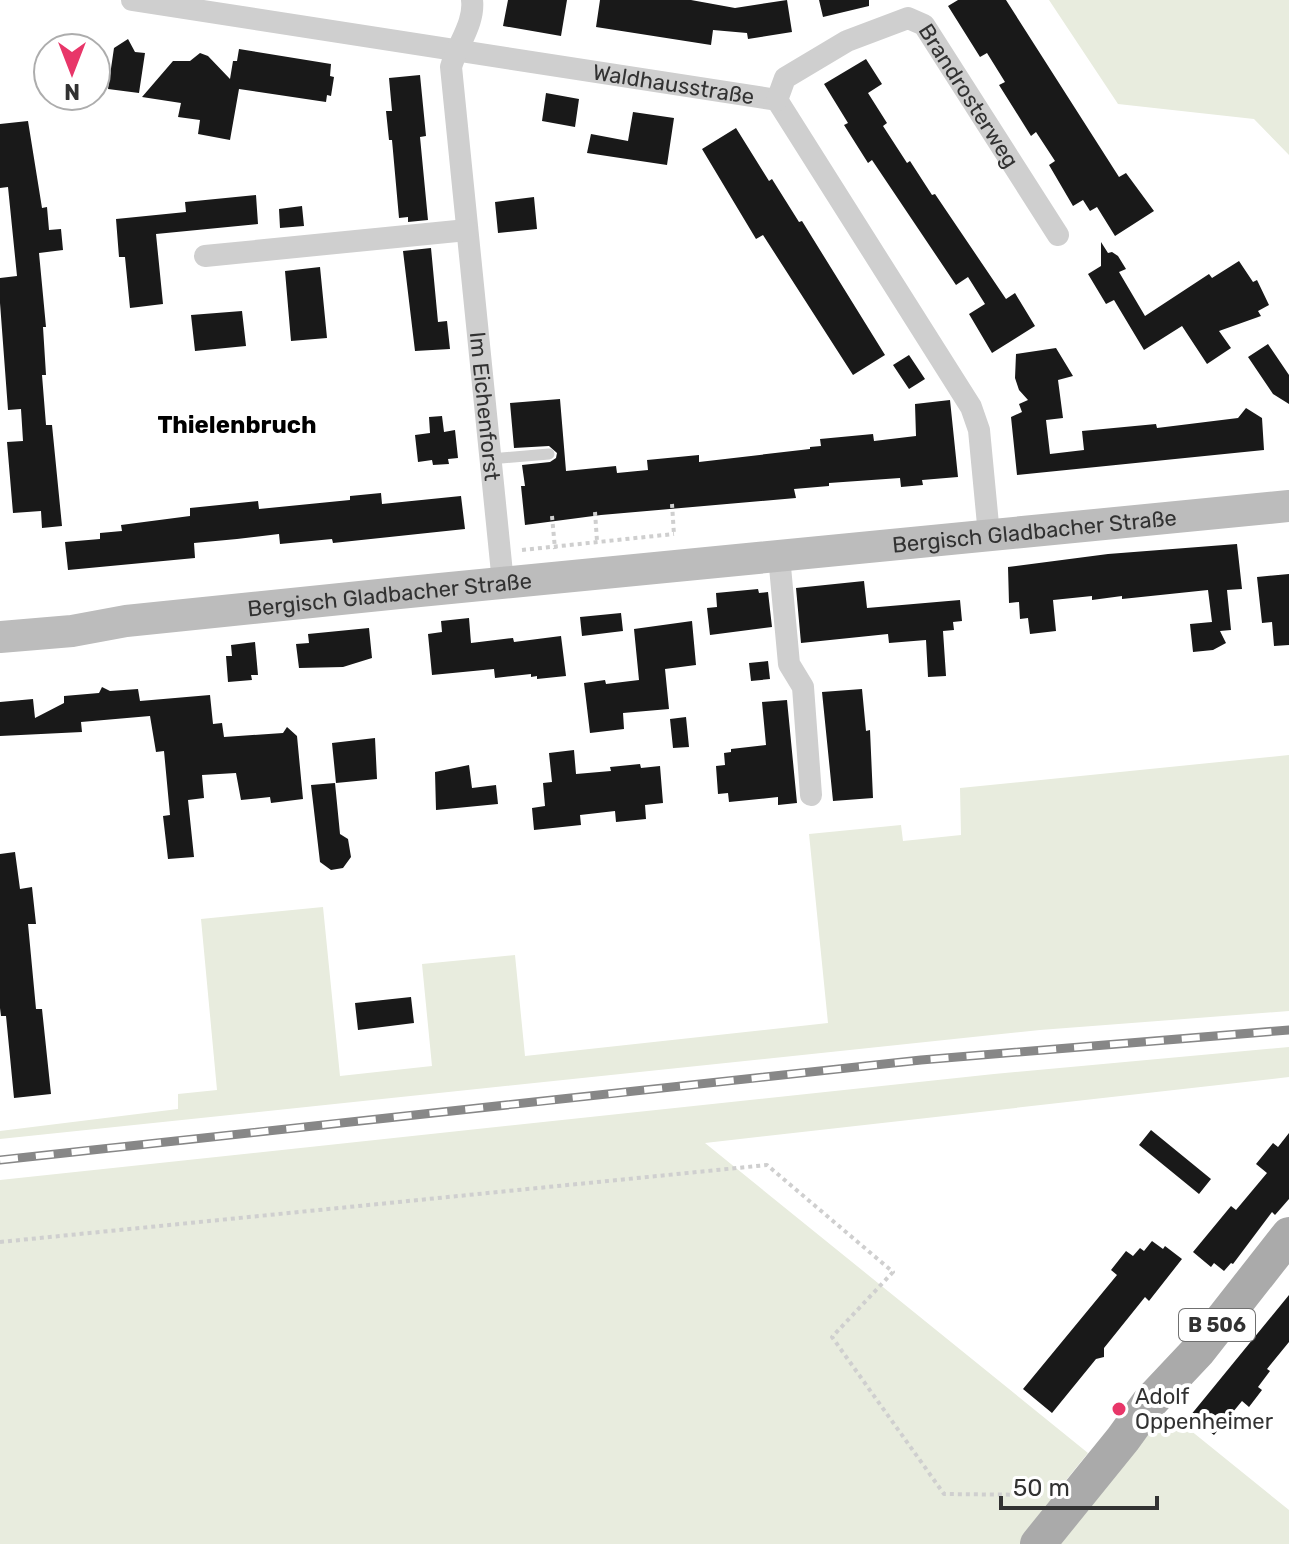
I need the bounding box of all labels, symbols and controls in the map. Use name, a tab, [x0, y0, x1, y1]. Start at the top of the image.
street label: Brandrosterweg	[913, 19, 1025, 173]
north arrow	[32, 32, 112, 112]
street label: Waldhausstraße	[591, 59, 756, 110]
text: N	[64, 78, 80, 105]
street label: Im Eichenforst	[464, 330, 506, 483]
district label: Thielenbruch	[157, 411, 317, 439]
street label: Bergisch Gladbacher Straße	[891, 504, 1178, 559]
street label: Bergisch Gladbacher Straße	[246, 567, 533, 622]
road number: B 506	[1179, 1309, 1255, 1341]
place label: Adolf Oppenheimer	[1135, 1383, 1274, 1435]
marker: Adolf Oppenheimer	[1110, 1400, 1128, 1418]
scale bar	[1001, 1460, 1157, 1510]
text: 50 m	[1013, 1474, 1070, 1502]

